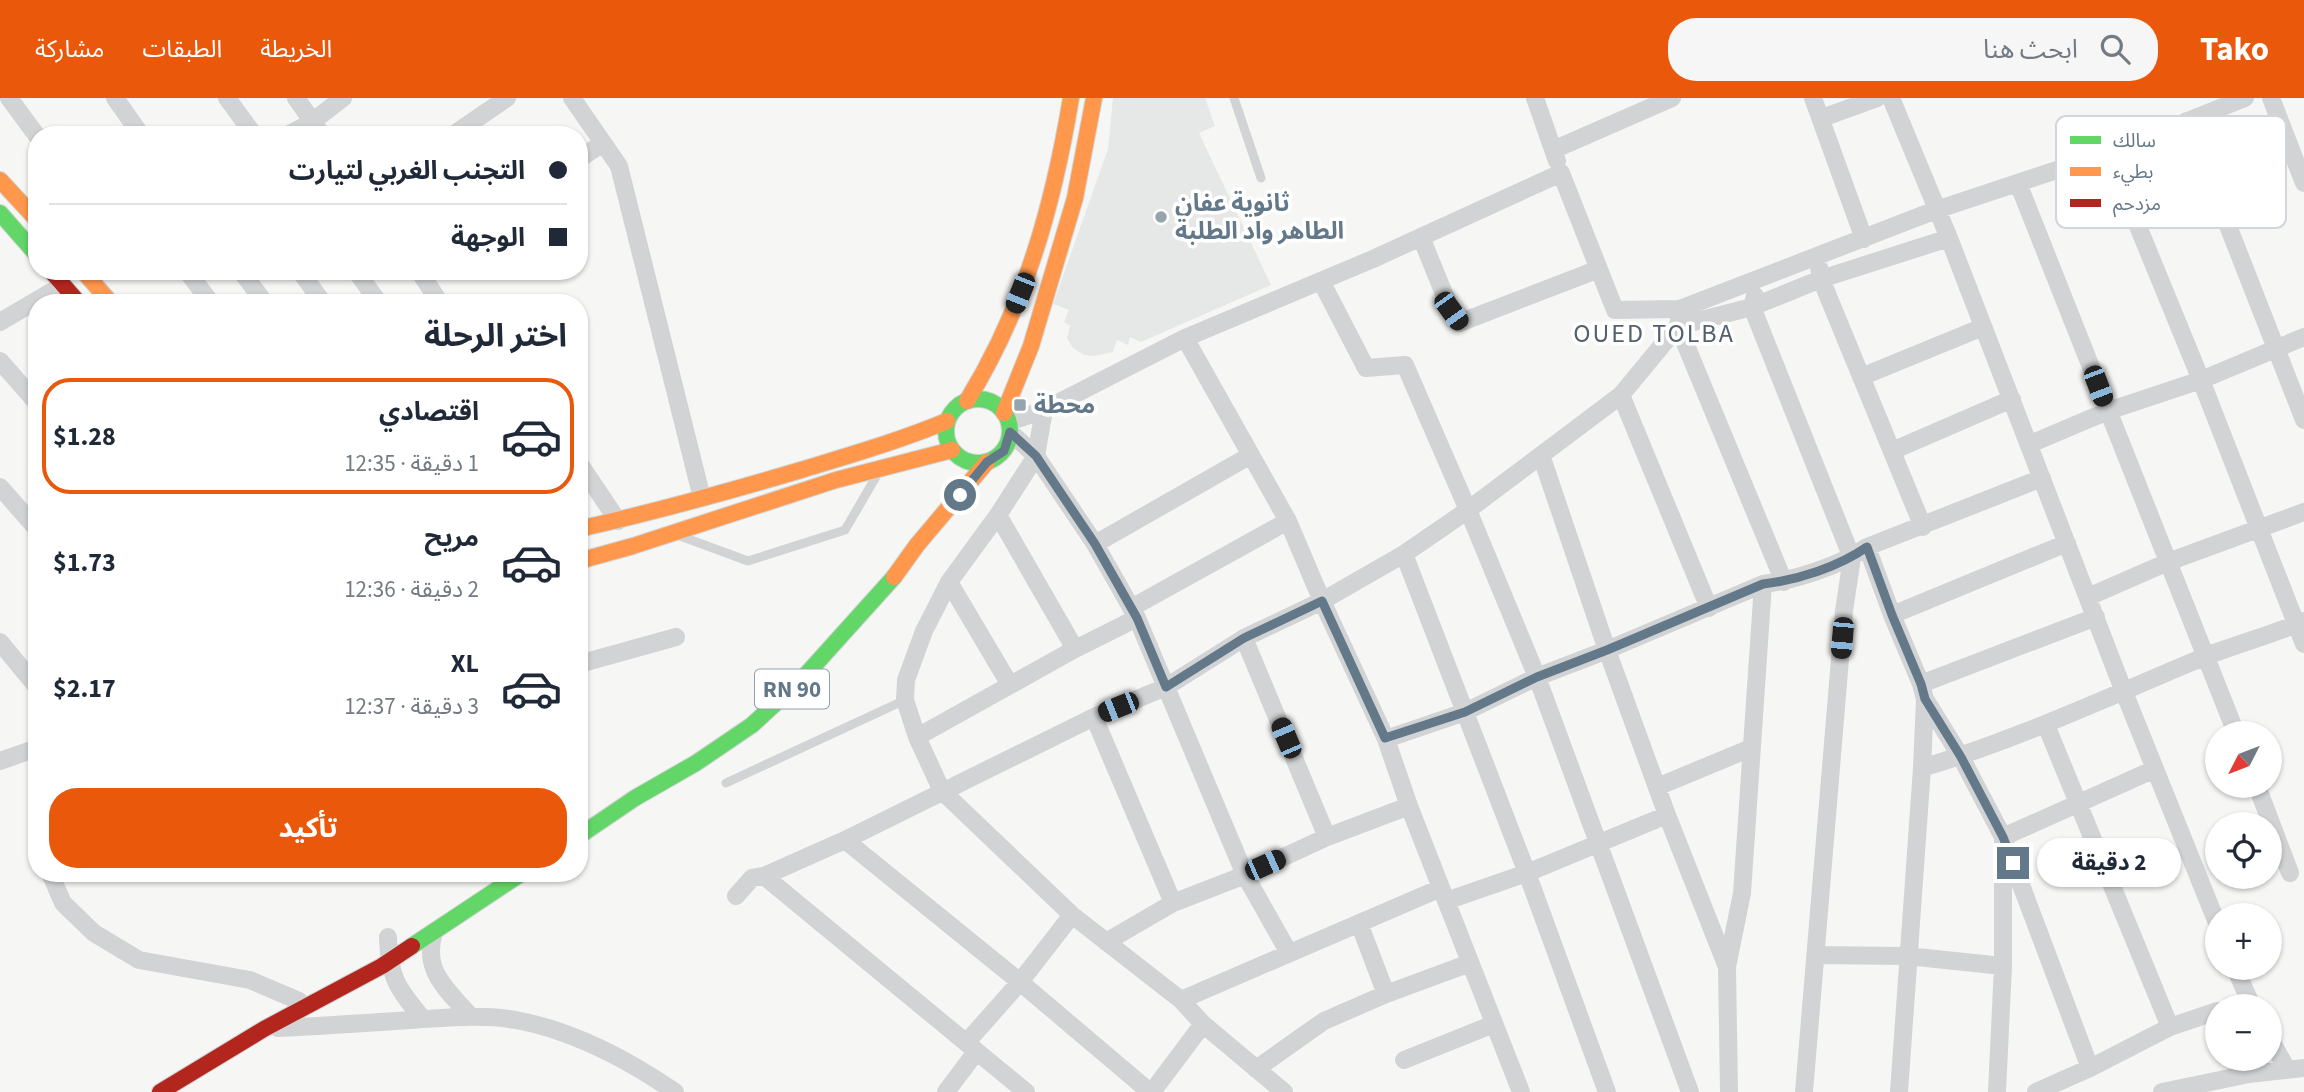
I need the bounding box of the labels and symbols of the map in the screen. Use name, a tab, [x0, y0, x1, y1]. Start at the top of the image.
legend	[2056, 116, 2286, 228]
text: سالك	[2113, 128, 2156, 155]
text: بطيء	[2113, 159, 2153, 186]
place label: ثانوية عفان الطاهر واد الطلبة	[1175, 186, 1344, 249]
text: مزدحم	[2113, 191, 2161, 218]
marker: ثانوية عفان الطاهر واد الطلبة	[1153, 209, 1169, 225]
car	[1003, 270, 1038, 316]
car	[1431, 288, 1472, 334]
district label: OUED TOLBA	[1573, 315, 1735, 352]
car	[2081, 363, 2116, 409]
place label: محطة	[1034, 388, 1095, 423]
marker: محطة	[1012, 397, 1028, 413]
route start	[944, 479, 976, 511]
car	[1830, 616, 1855, 660]
road number: RN 90	[755, 670, 829, 708]
car	[1095, 689, 1142, 725]
car	[1269, 715, 1304, 761]
north arrow	[2205, 721, 2282, 798]
callout: 2 دقيقة	[2038, 838, 2181, 888]
car	[1242, 847, 1289, 883]
route end	[1997, 847, 2029, 879]

